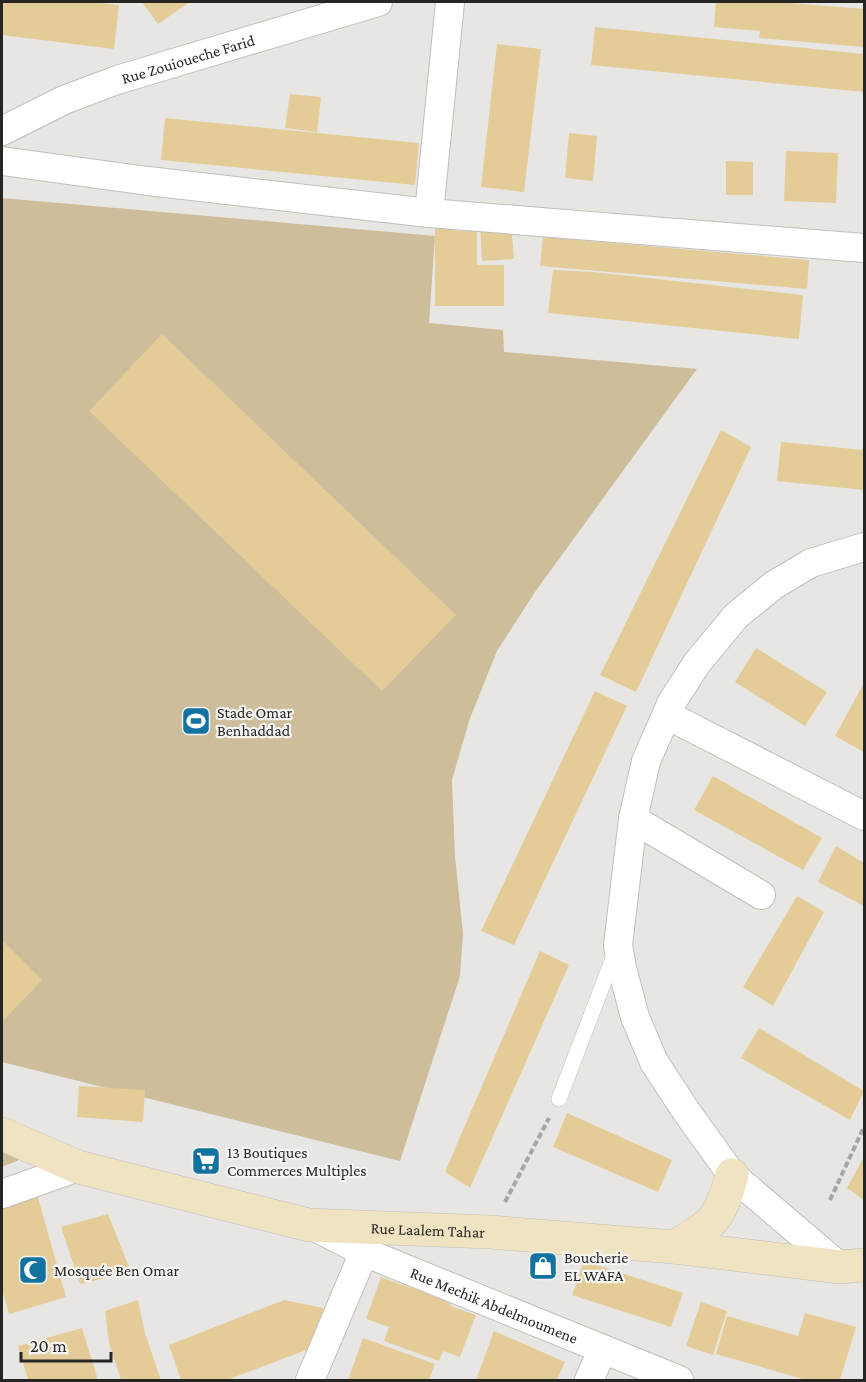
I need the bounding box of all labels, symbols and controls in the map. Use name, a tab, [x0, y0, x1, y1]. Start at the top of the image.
street label: Rue Zouioueche Farid	[120, 31, 257, 87]
place label: Stade Omar Benhaddad	[217, 704, 293, 739]
sports icon: Stade Omar Benhaddad	[180, 705, 212, 737]
place label: 13 Boutiques Commerces Multiples	[227, 1144, 367, 1180]
supermarket icon: 13 Boutiques Commerces Multiples	[190, 1145, 222, 1177]
street label: Rue Laalem Tahar	[370, 1219, 486, 1241]
place label: Boucherie EL WAFA	[564, 1249, 628, 1284]
shop icon: Boucherie EL WAFA	[527, 1250, 559, 1282]
mosque icon: Mosquée Ben Omar	[17, 1254, 49, 1286]
place label: Mosquée Ben Omar	[54, 1262, 180, 1280]
street label: Rue Mechik Abdelmoumene	[408, 1264, 580, 1347]
scale bar	[21, 1325, 111, 1363]
text: 20 m	[30, 1336, 67, 1356]

